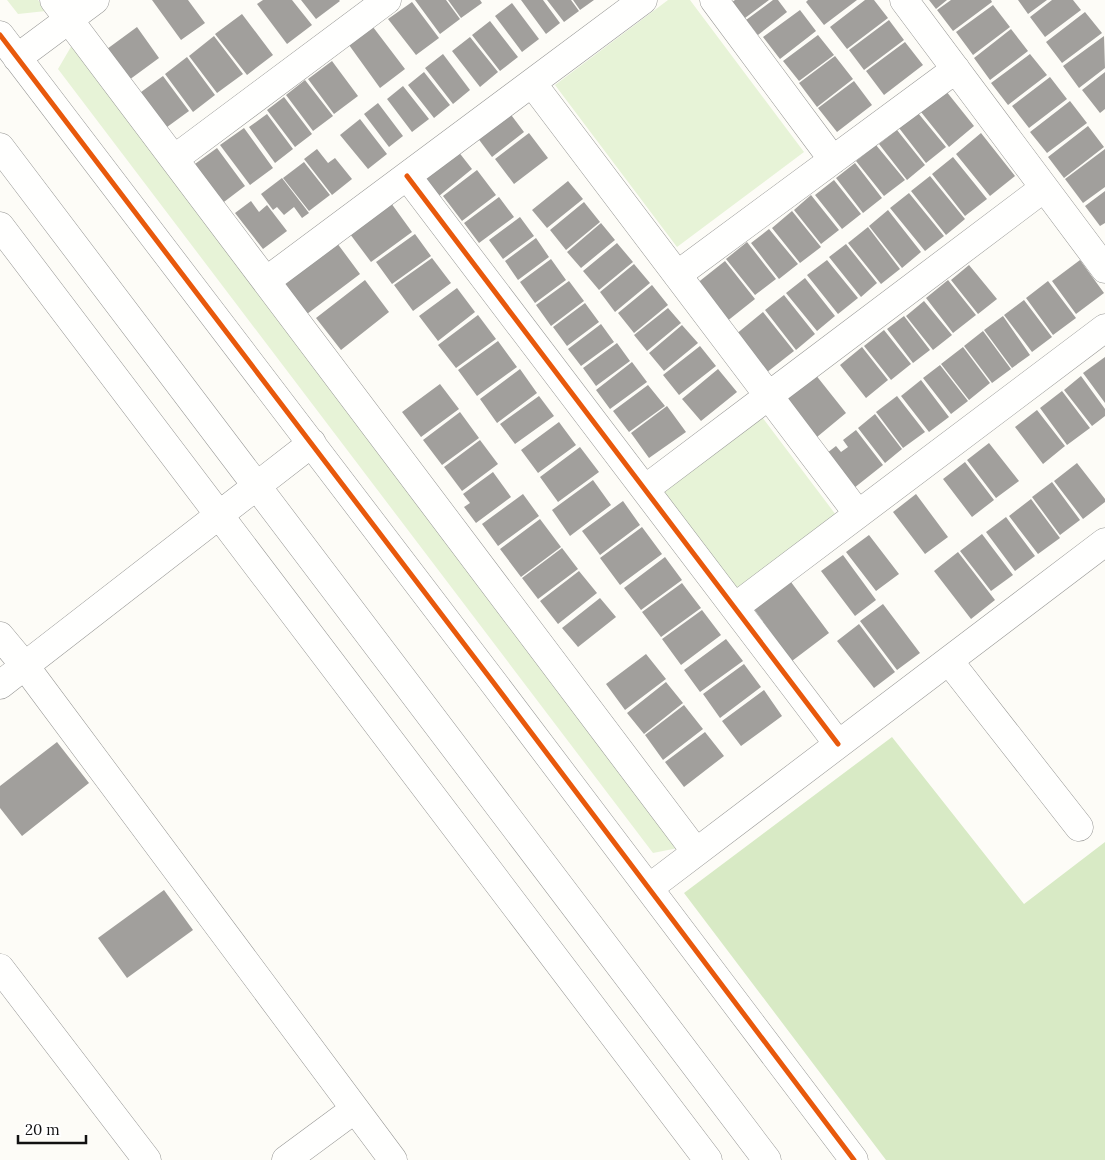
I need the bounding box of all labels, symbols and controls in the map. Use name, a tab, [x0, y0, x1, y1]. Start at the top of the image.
scale bar	[18, 1112, 85, 1144]
text: 20 m	[25, 1120, 60, 1139]

